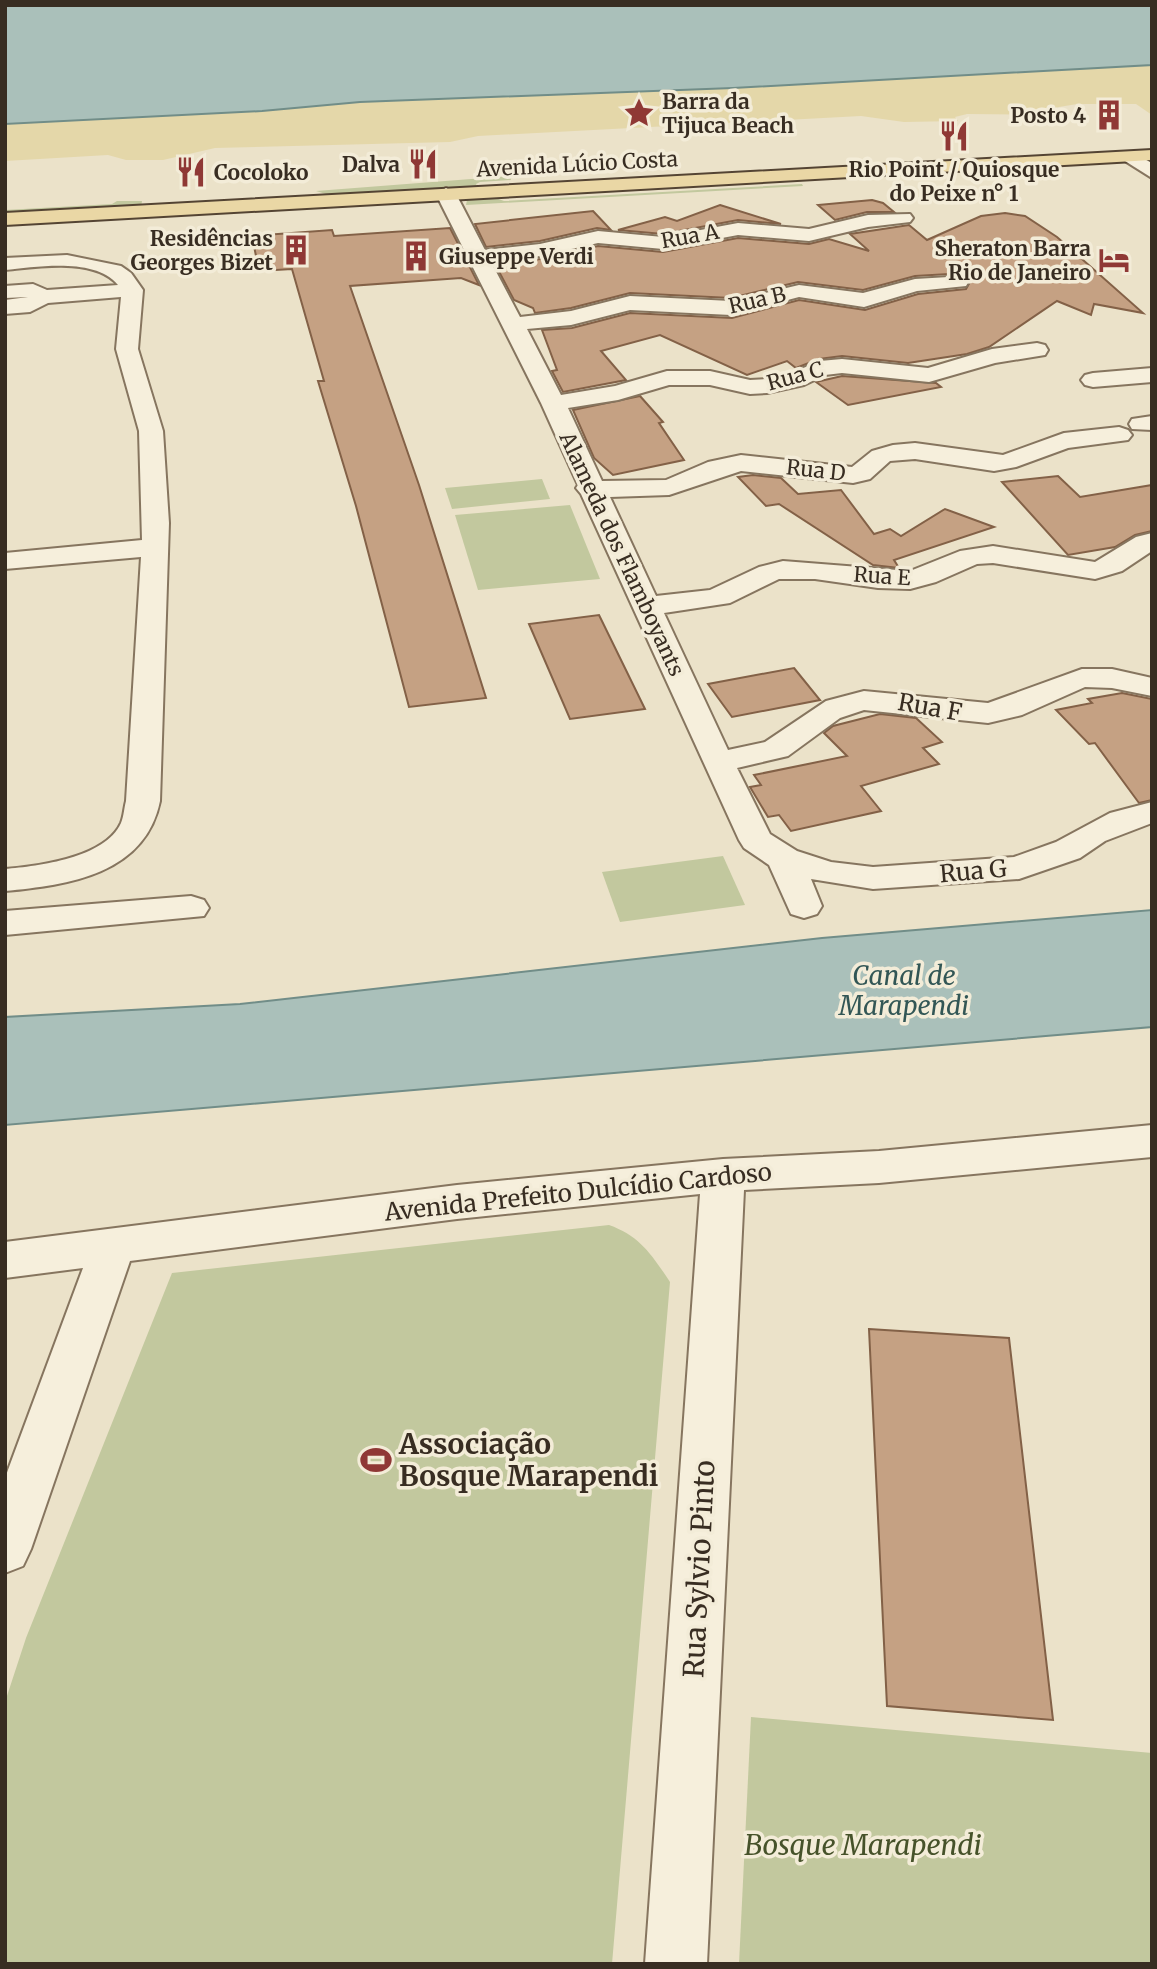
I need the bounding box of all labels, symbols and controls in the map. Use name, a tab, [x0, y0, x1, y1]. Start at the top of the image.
place label: Barra da Tijuca Beach	[662, 88, 794, 139]
place icon: Barra da Tijuca Beach	[622, 96, 656, 130]
building icon: Posto 4	[1092, 98, 1126, 132]
place label: Posto 4	[1010, 102, 1086, 129]
restaurant icon: Rio Point / Quiosque do Peixe n° 1	[937, 119, 971, 153]
street label: Avenida Lúcio Costa	[475, 145, 678, 183]
restaurant icon: Dalva	[406, 147, 440, 181]
place label: Dalva	[342, 151, 400, 178]
restaurant icon: Cocoloko	[174, 155, 208, 189]
place label: Rio Point / Quiosque do Peixe n° 1	[849, 156, 1059, 207]
place label: Cocoloko	[214, 159, 309, 186]
street label: Rua A	[659, 218, 721, 254]
place label: Residências Georges Bizet	[130, 225, 274, 276]
building icon: Residências Georges Bizet	[279, 233, 313, 267]
place label: Sheraton Barra Rio de Janeiro	[934, 235, 1091, 286]
building icon: Giuseppe Verdi	[399, 239, 433, 273]
place label: Giuseppe Verdi	[439, 243, 594, 270]
hotel icon: Sheraton Barra Rio de Janeiro	[1097, 243, 1131, 277]
street label: Rua B	[726, 280, 788, 320]
street label: Rua C	[764, 356, 826, 396]
street label: Alameda dos Flamboyants	[553, 427, 690, 680]
street label: Rua D	[785, 453, 847, 487]
street label: Rua E	[853, 561, 912, 592]
street label: Rua F	[895, 686, 965, 728]
street label: Rua G	[938, 853, 1009, 889]
water label: Canal de Marapendi	[838, 959, 969, 1022]
street label: Avenida Prefeito Dulcídio Cardoso	[382, 1156, 773, 1228]
place label: Associação Bosque Marapendi	[398, 1426, 658, 1494]
sports icon: Associação Bosque Marapendi	[359, 1443, 393, 1477]
street label: Rua Sylvio Pinto	[675, 1459, 723, 1679]
park label: Bosque Marapendi	[744, 1827, 982, 1863]

